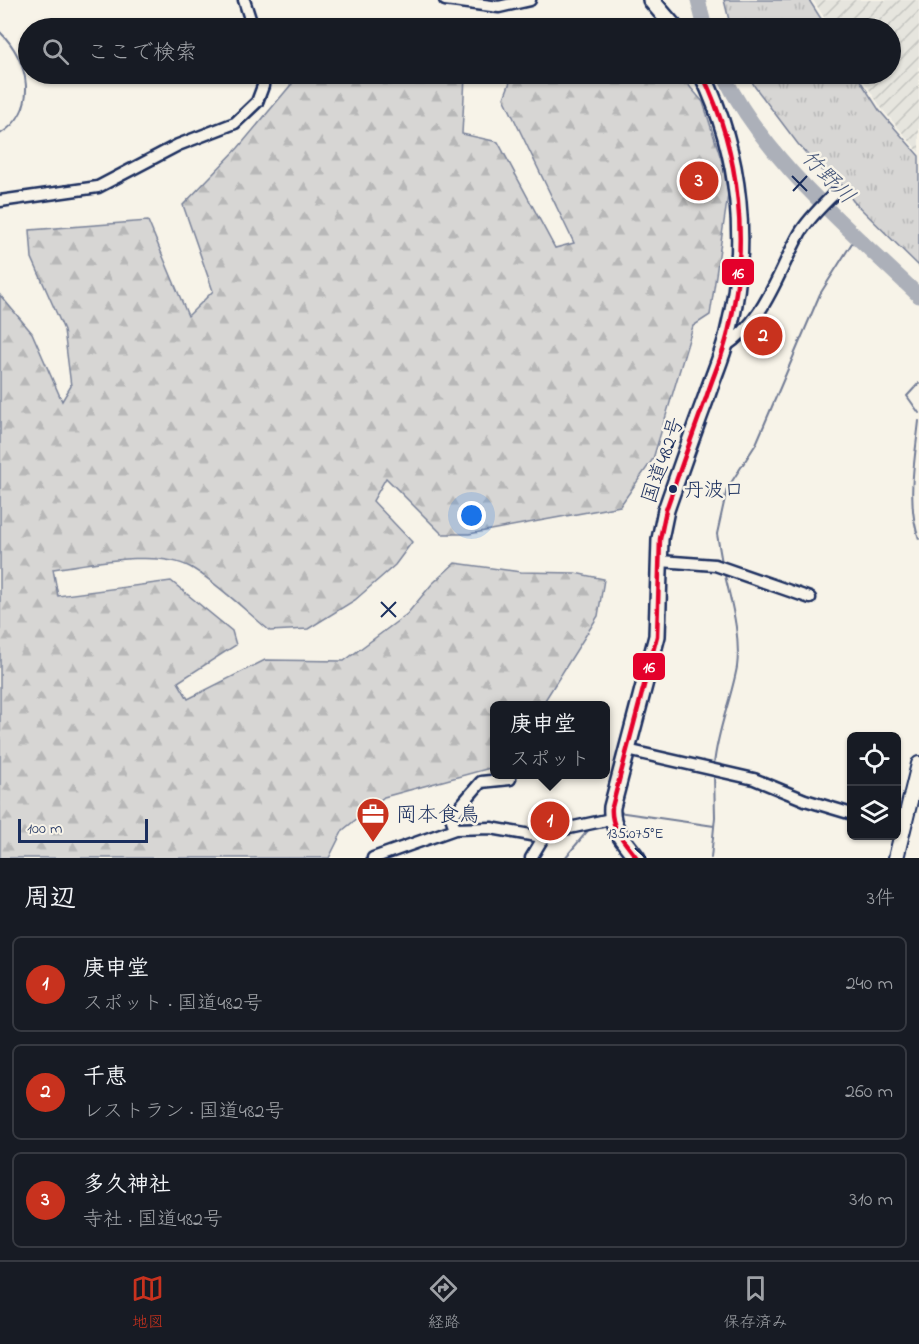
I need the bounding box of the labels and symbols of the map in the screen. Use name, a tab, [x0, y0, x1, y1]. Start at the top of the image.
water label: 竹野川	[792, 143, 862, 213]
pin: 3	[680, 158, 718, 204]
line badge: 16	[721, 258, 755, 286]
text: 16	[732, 262, 745, 286]
pin: 2	[744, 314, 783, 358]
street label: 国道482号	[635, 413, 693, 508]
place label: 丹波口	[684, 477, 744, 506]
marker: 丹波口	[667, 483, 679, 495]
your location	[457, 501, 486, 530]
line badge: 16	[632, 652, 666, 681]
text: 16	[643, 656, 656, 680]
office icon: 岡本食鳥	[355, 796, 391, 843]
pin: 1	[530, 798, 570, 844]
place label: 岡本食鳥	[396, 801, 480, 831]
scale bar	[18, 816, 148, 844]
text: 135.075°E	[607, 823, 663, 845]

